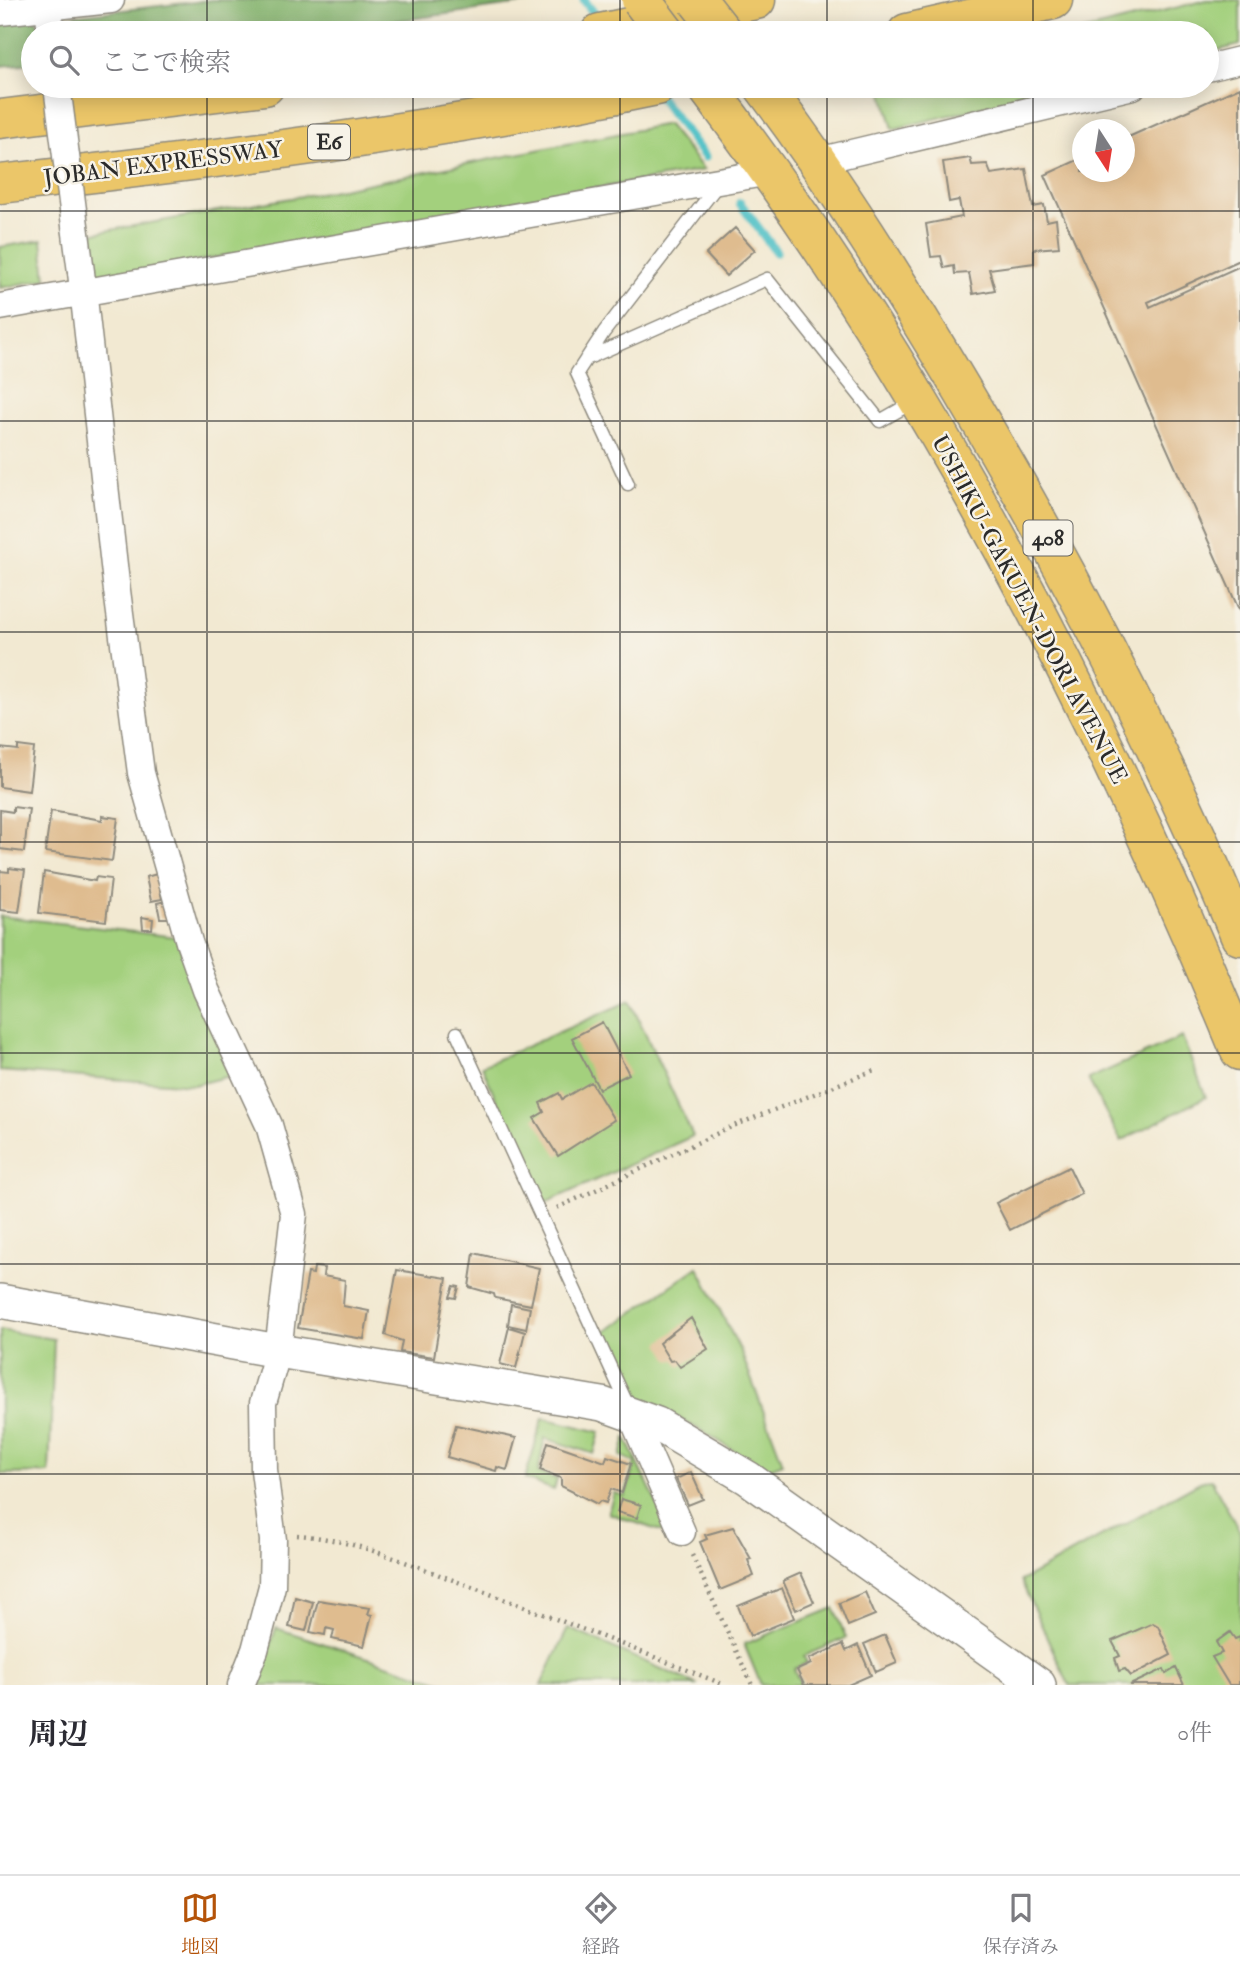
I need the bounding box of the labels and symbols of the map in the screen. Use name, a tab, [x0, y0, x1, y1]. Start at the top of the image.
north arrow	[1072, 119, 1135, 182]
road number: E6	[308, 124, 350, 160]
street label: JOBAN EXPRESSWAY	[41, 134, 286, 193]
street label: USHIKU-GAKUEN-DORI AVENUE	[925, 430, 1134, 789]
road number: 408	[1024, 520, 1072, 556]

